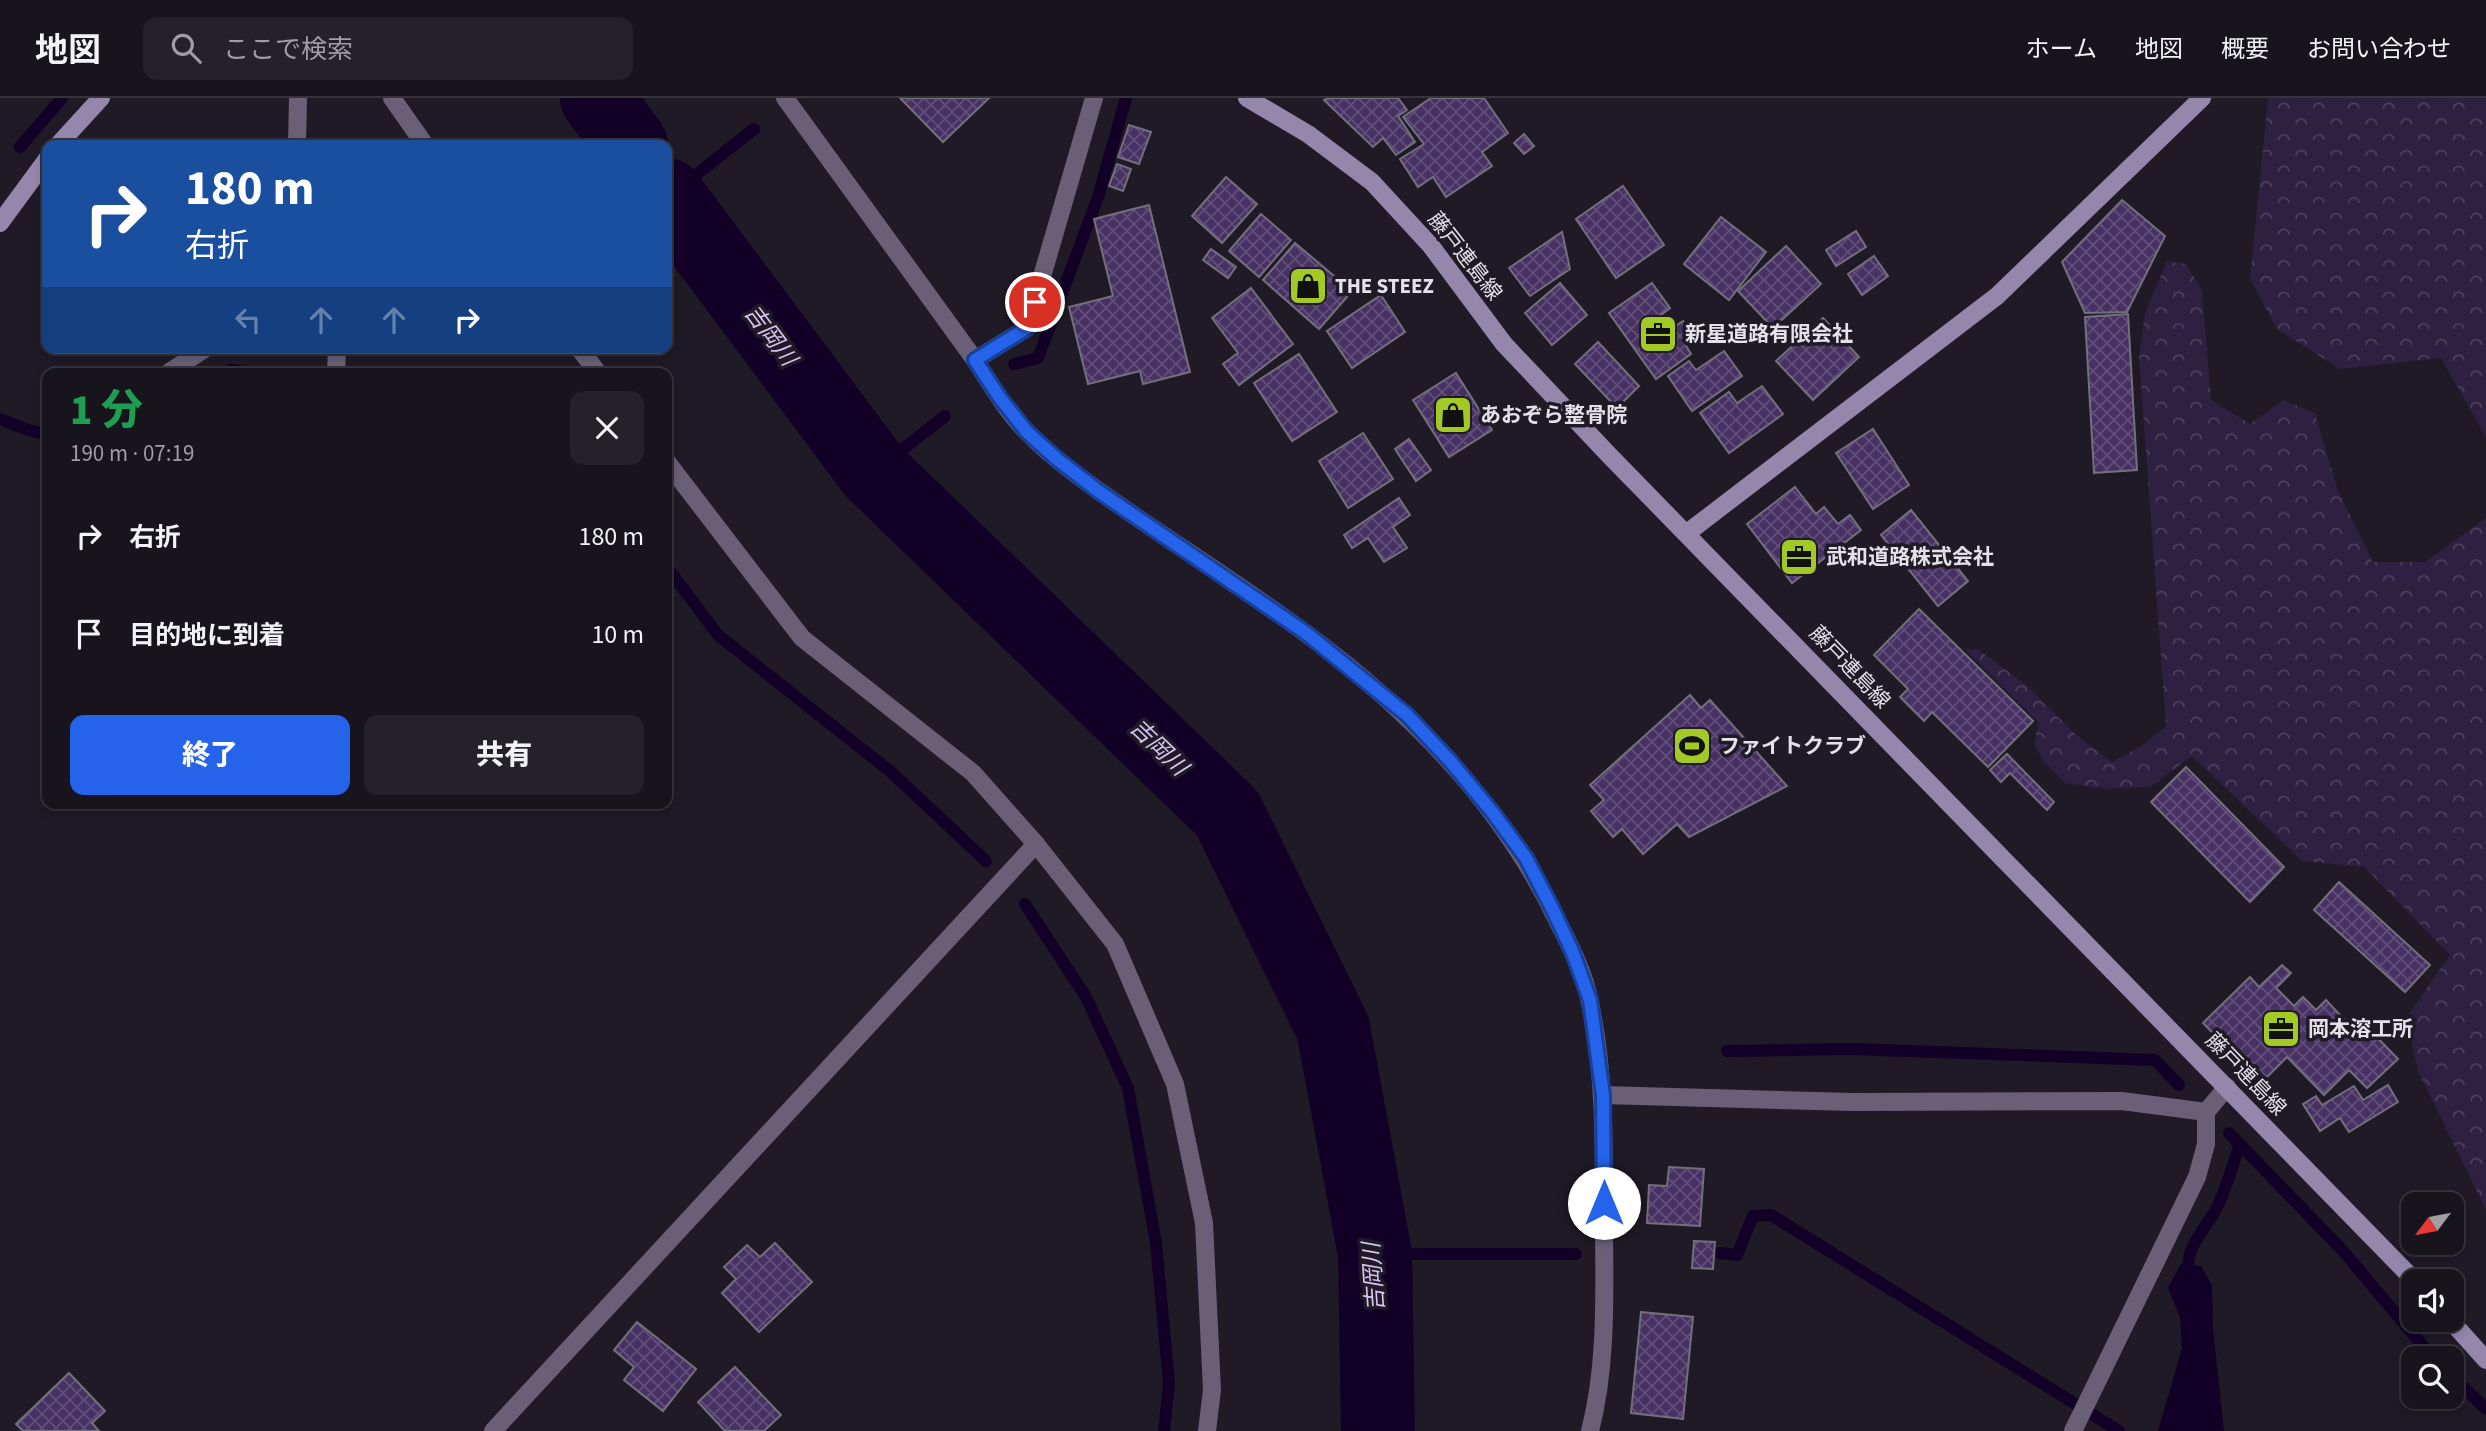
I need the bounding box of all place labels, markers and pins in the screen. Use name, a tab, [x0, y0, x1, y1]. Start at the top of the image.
shop icon: THE STEEZ	[1287, 265, 1329, 307]
place label: THE STEEZ	[1335, 271, 1434, 301]
pin	[1005, 272, 1065, 332]
office icon: 新星道路有限会社	[1637, 313, 1679, 355]
place label: 新星道路有限会社	[1685, 319, 1853, 349]
shop icon: あおぞら整骨院	[1432, 394, 1474, 436]
place label: あおぞら整骨院	[1480, 400, 1627, 430]
office icon: 武和道路株式会社	[1778, 536, 1820, 578]
place label: 武和道路株式会社	[1826, 542, 1994, 572]
sports icon: ファイトクラブ	[1671, 725, 1713, 767]
place label: ファイトクラブ	[1719, 731, 1866, 761]
office icon: 岡本溶工所	[2260, 1008, 2302, 1050]
place label: 岡本溶工所	[2308, 1014, 2413, 1044]

